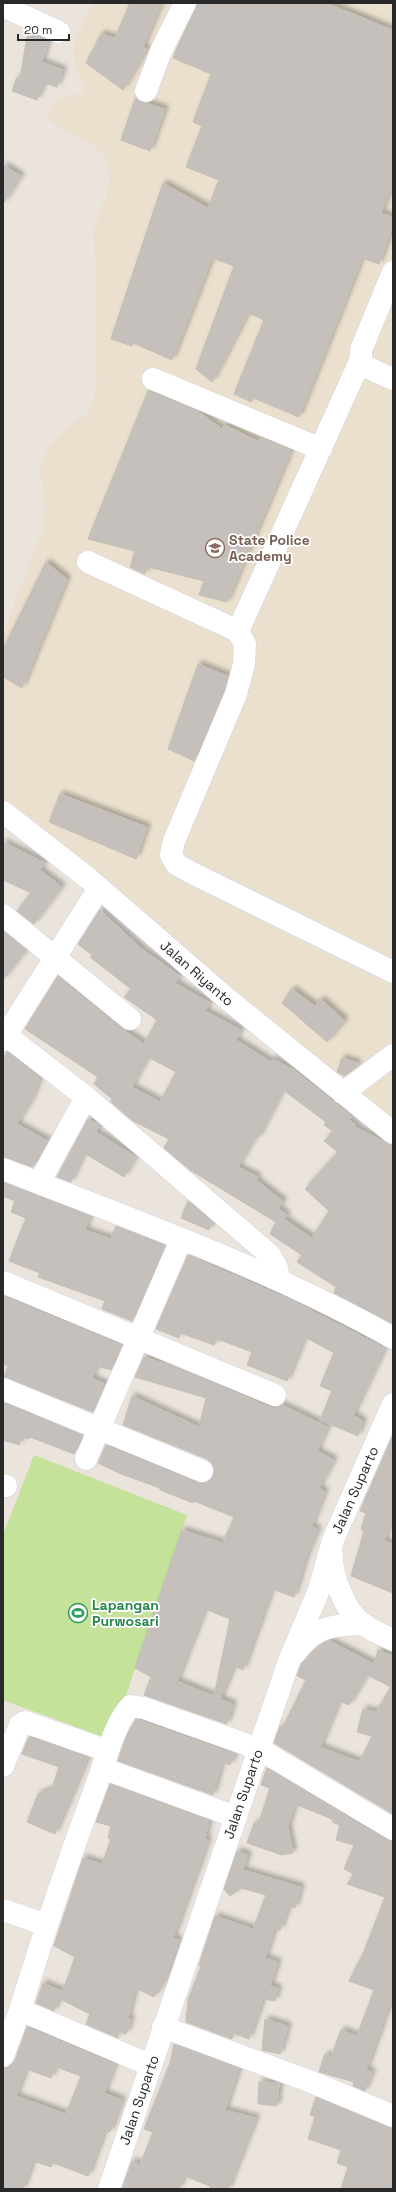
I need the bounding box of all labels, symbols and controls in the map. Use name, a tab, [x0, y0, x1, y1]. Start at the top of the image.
scale bar	[18, 16, 69, 42]
text: 20 m	[24, 22, 52, 38]
place label: State Police Academy	[229, 531, 310, 565]
school or university icon: State Police Academy	[204, 537, 226, 559]
street label: Jalan Riyanto	[156, 936, 238, 1010]
street label: Jalan Suparto	[328, 1443, 382, 1537]
place label: Lapangan Purwosari	[92, 1596, 159, 1630]
sports icon: Lapangan Purwosari	[67, 1602, 89, 1624]
street label: Jalan Suparto	[219, 1747, 267, 1841]
street label: Jalan Suparto	[115, 2053, 163, 2147]

